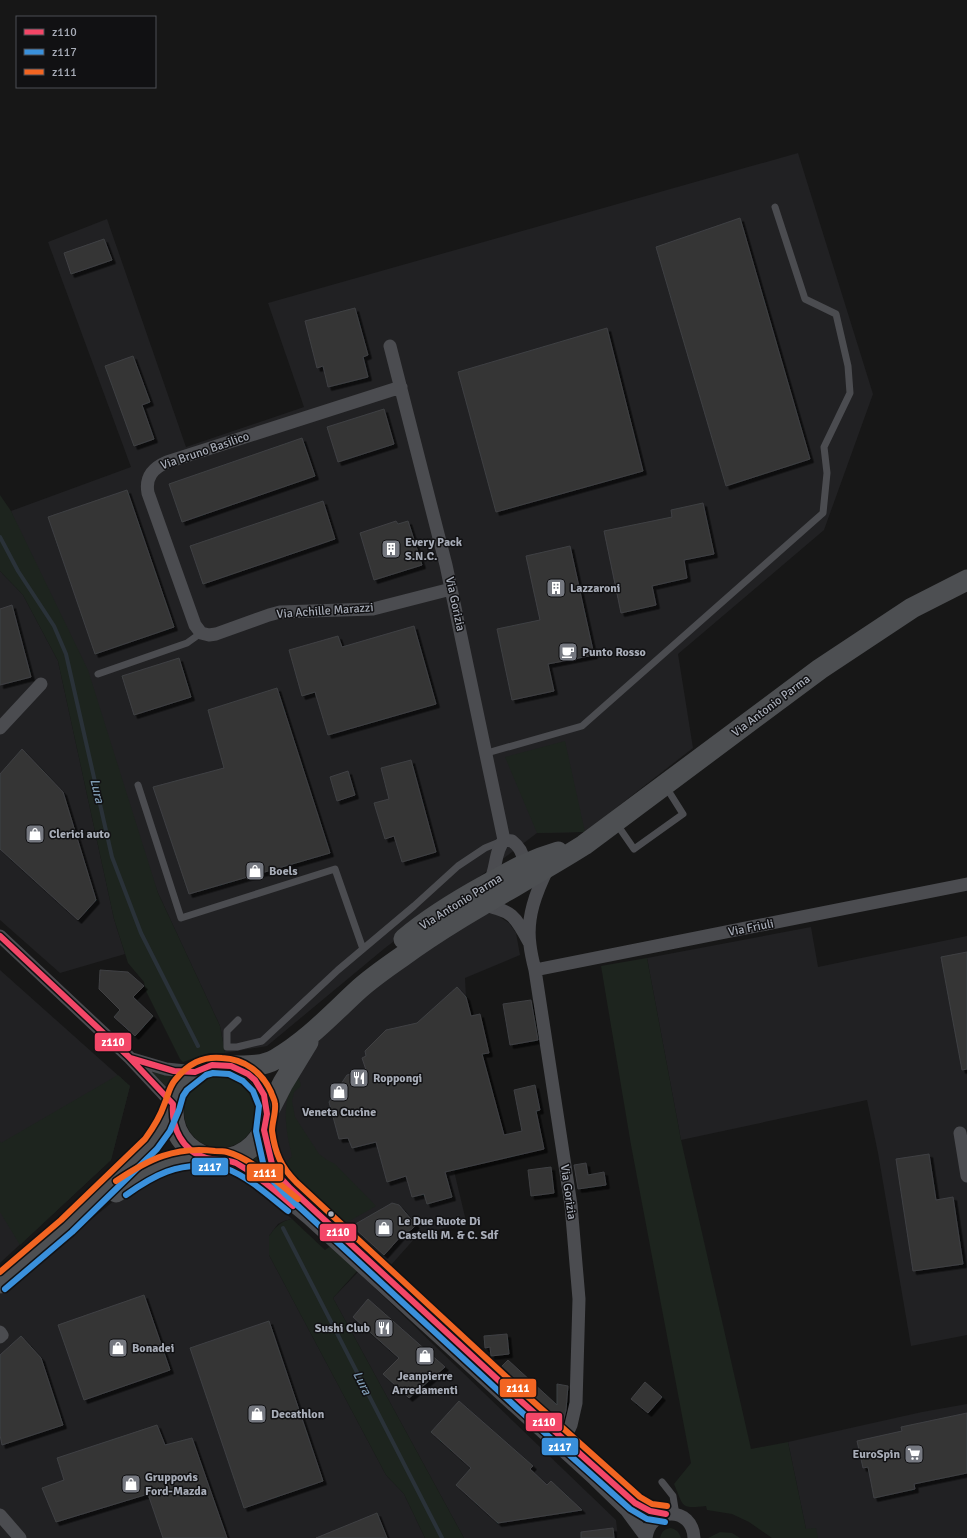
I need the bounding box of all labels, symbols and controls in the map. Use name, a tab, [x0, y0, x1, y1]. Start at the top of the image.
legend	[16, 16, 156, 88]
text: z110	[52, 25, 77, 40]
text: z117	[52, 45, 77, 60]
text: z111	[52, 65, 77, 80]
street label: Via Bruno Basilico	[159, 429, 251, 473]
place label: Every Pack S.N.C.	[405, 535, 463, 564]
building icon: Every Pack S.N.C.	[380, 538, 402, 560]
street label: Via Gorizia	[442, 575, 468, 633]
building icon: Lazzaroni	[545, 577, 567, 599]
place label: Lazzaroni	[570, 581, 620, 596]
street label: Via Achille Marazzi	[276, 600, 374, 622]
cafe icon: Punto Rosso	[557, 641, 579, 663]
place label: Punto Rosso	[582, 645, 646, 660]
street label: Via Antonio Parma	[729, 672, 813, 740]
water label: Lura	[86, 777, 108, 805]
shop icon: Clerici auto	[24, 823, 46, 845]
place label: Clerici auto	[49, 827, 110, 842]
shop icon: Boels	[244, 860, 266, 882]
place label: Boels	[269, 864, 298, 879]
street label: Via Antonio Parma	[417, 871, 505, 933]
street label: Via Friuli	[727, 916, 775, 940]
line badge: z110	[94, 1032, 132, 1052]
text: z110	[102, 1036, 124, 1049]
restaurant icon: Roppongi	[348, 1067, 370, 1089]
place label: Roppongi	[373, 1071, 422, 1086]
shop icon: Veneta Cucine	[328, 1081, 350, 1103]
place label: Veneta Cucine	[302, 1105, 376, 1120]
line badge: z117	[191, 1157, 229, 1176]
text: z117	[199, 1161, 221, 1174]
line badge: z111	[246, 1163, 284, 1182]
street label: Via Gorizia	[557, 1164, 579, 1220]
text: z111	[254, 1167, 276, 1180]
unlabelled marker	[326, 1209, 336, 1219]
place label: Le Due Ruote Di Castelli M. & C. Sdf	[398, 1214, 499, 1243]
shop icon: Le Due Ruote Di Castelli M. & C. Sdf	[373, 1217, 395, 1239]
line badge: z110	[319, 1223, 357, 1242]
text: z110	[327, 1226, 349, 1239]
restaurant icon: Sushi Club	[373, 1317, 395, 1339]
place label: Sushi Club	[315, 1321, 371, 1336]
shop icon: Bonadei	[107, 1337, 129, 1359]
place label: Bonadei	[132, 1341, 174, 1356]
shop icon: Jeanpierre Arredamenti	[414, 1345, 436, 1367]
water label: Lura	[349, 1368, 375, 1398]
place label: Jeanpierre Arredamenti	[392, 1369, 458, 1398]
line badge: z111	[499, 1378, 537, 1398]
text: z111	[507, 1382, 529, 1395]
shop icon: Decathlon	[246, 1403, 268, 1425]
place label: Decathlon	[271, 1407, 325, 1422]
line badge: z110	[525, 1412, 563, 1432]
text: z110	[533, 1416, 555, 1429]
line badge: z117	[541, 1437, 579, 1456]
text: z117	[549, 1441, 571, 1454]
supermarket icon: EuroSpin	[903, 1443, 925, 1465]
place label: EuroSpin	[853, 1447, 900, 1462]
place label: Gruppovis Ford-Mazda	[145, 1470, 207, 1499]
shop icon: Gruppovis Ford-Mazda	[120, 1473, 142, 1495]

